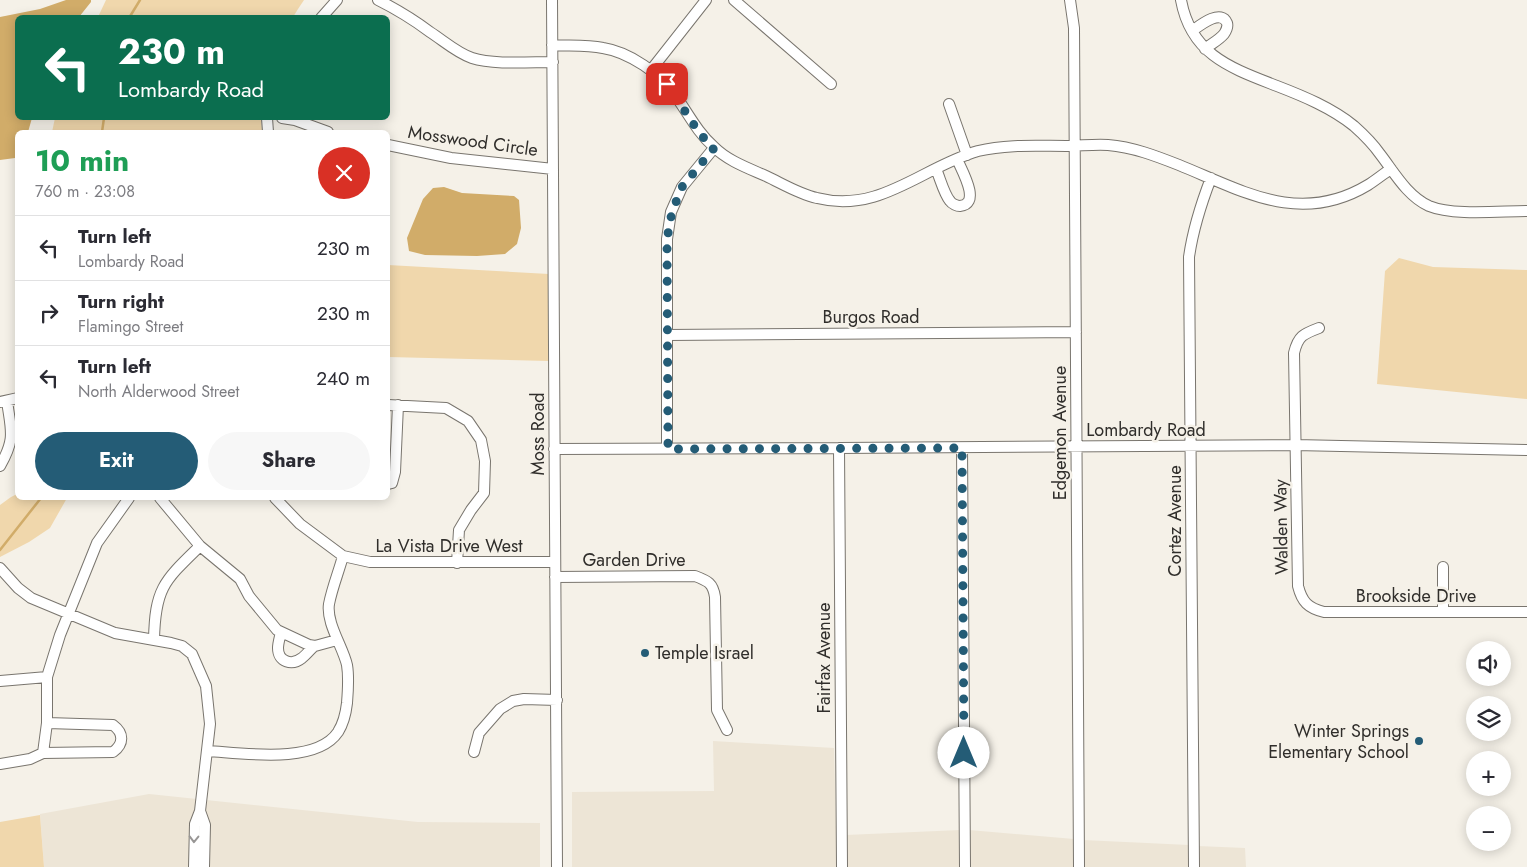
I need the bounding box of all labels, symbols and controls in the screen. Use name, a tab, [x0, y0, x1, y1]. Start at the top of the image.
text: 230 m	[118, 27, 225, 77]
icon: left	[35, 35, 100, 100]
pin	[646, 63, 688, 105]
icon: arrive	[653, 70, 681, 98]
text: Lombardy Road	[118, 73, 264, 105]
street label: Mosswood Circle	[406, 119, 540, 163]
text: 10 min	[35, 139, 129, 182]
button: close	[318, 147, 370, 199]
text: 760 m · 23:08	[35, 180, 135, 203]
text: Turn left	[78, 223, 151, 250]
icon: left	[35, 234, 63, 262]
text: 230 m	[317, 235, 370, 262]
text: Lombardy Road	[78, 250, 184, 273]
text: Turn right	[78, 288, 164, 315]
icon: right	[35, 299, 63, 327]
text: 230 m	[317, 300, 370, 327]
street label: Burgos Road	[823, 304, 919, 330]
text: Flamingo Street	[78, 315, 183, 338]
text: Turn left	[78, 353, 151, 380]
icon: left	[35, 364, 63, 392]
text: 240 m	[316, 365, 370, 392]
street label: Edgemon Avenue	[1047, 366, 1073, 500]
text: North Alderwood Street	[78, 380, 239, 403]
street label: Moss Road	[525, 392, 551, 476]
street label: Lombardy Road	[1086, 417, 1206, 443]
button: Exit	[35, 432, 198, 490]
button: Share	[208, 432, 370, 490]
street label: Cortez Avenue	[1162, 465, 1188, 577]
street label: Walden Way	[1267, 479, 1295, 575]
street label: La Vista Drive West	[376, 533, 523, 559]
street label: Garden Drive	[582, 547, 686, 573]
street label: Brookside Drive	[1356, 583, 1476, 609]
street label: Fairfax Avenue	[811, 603, 837, 713]
place label: Temple Israel	[655, 640, 754, 666]
map controls	[1466, 641, 1511, 851]
button: sound	[1466, 641, 1511, 686]
marker: Temple Israel	[639, 647, 651, 659]
button: layers	[1466, 696, 1511, 741]
place label: Winter Springs Elementary School	[1268, 718, 1409, 765]
position arrow	[937, 726, 989, 778]
marker: Winter Springs Elementary School	[1413, 735, 1425, 747]
button: +	[1466, 751, 1511, 796]
button: −	[1466, 806, 1511, 851]
one-way arrow	[189, 835, 200, 843]

